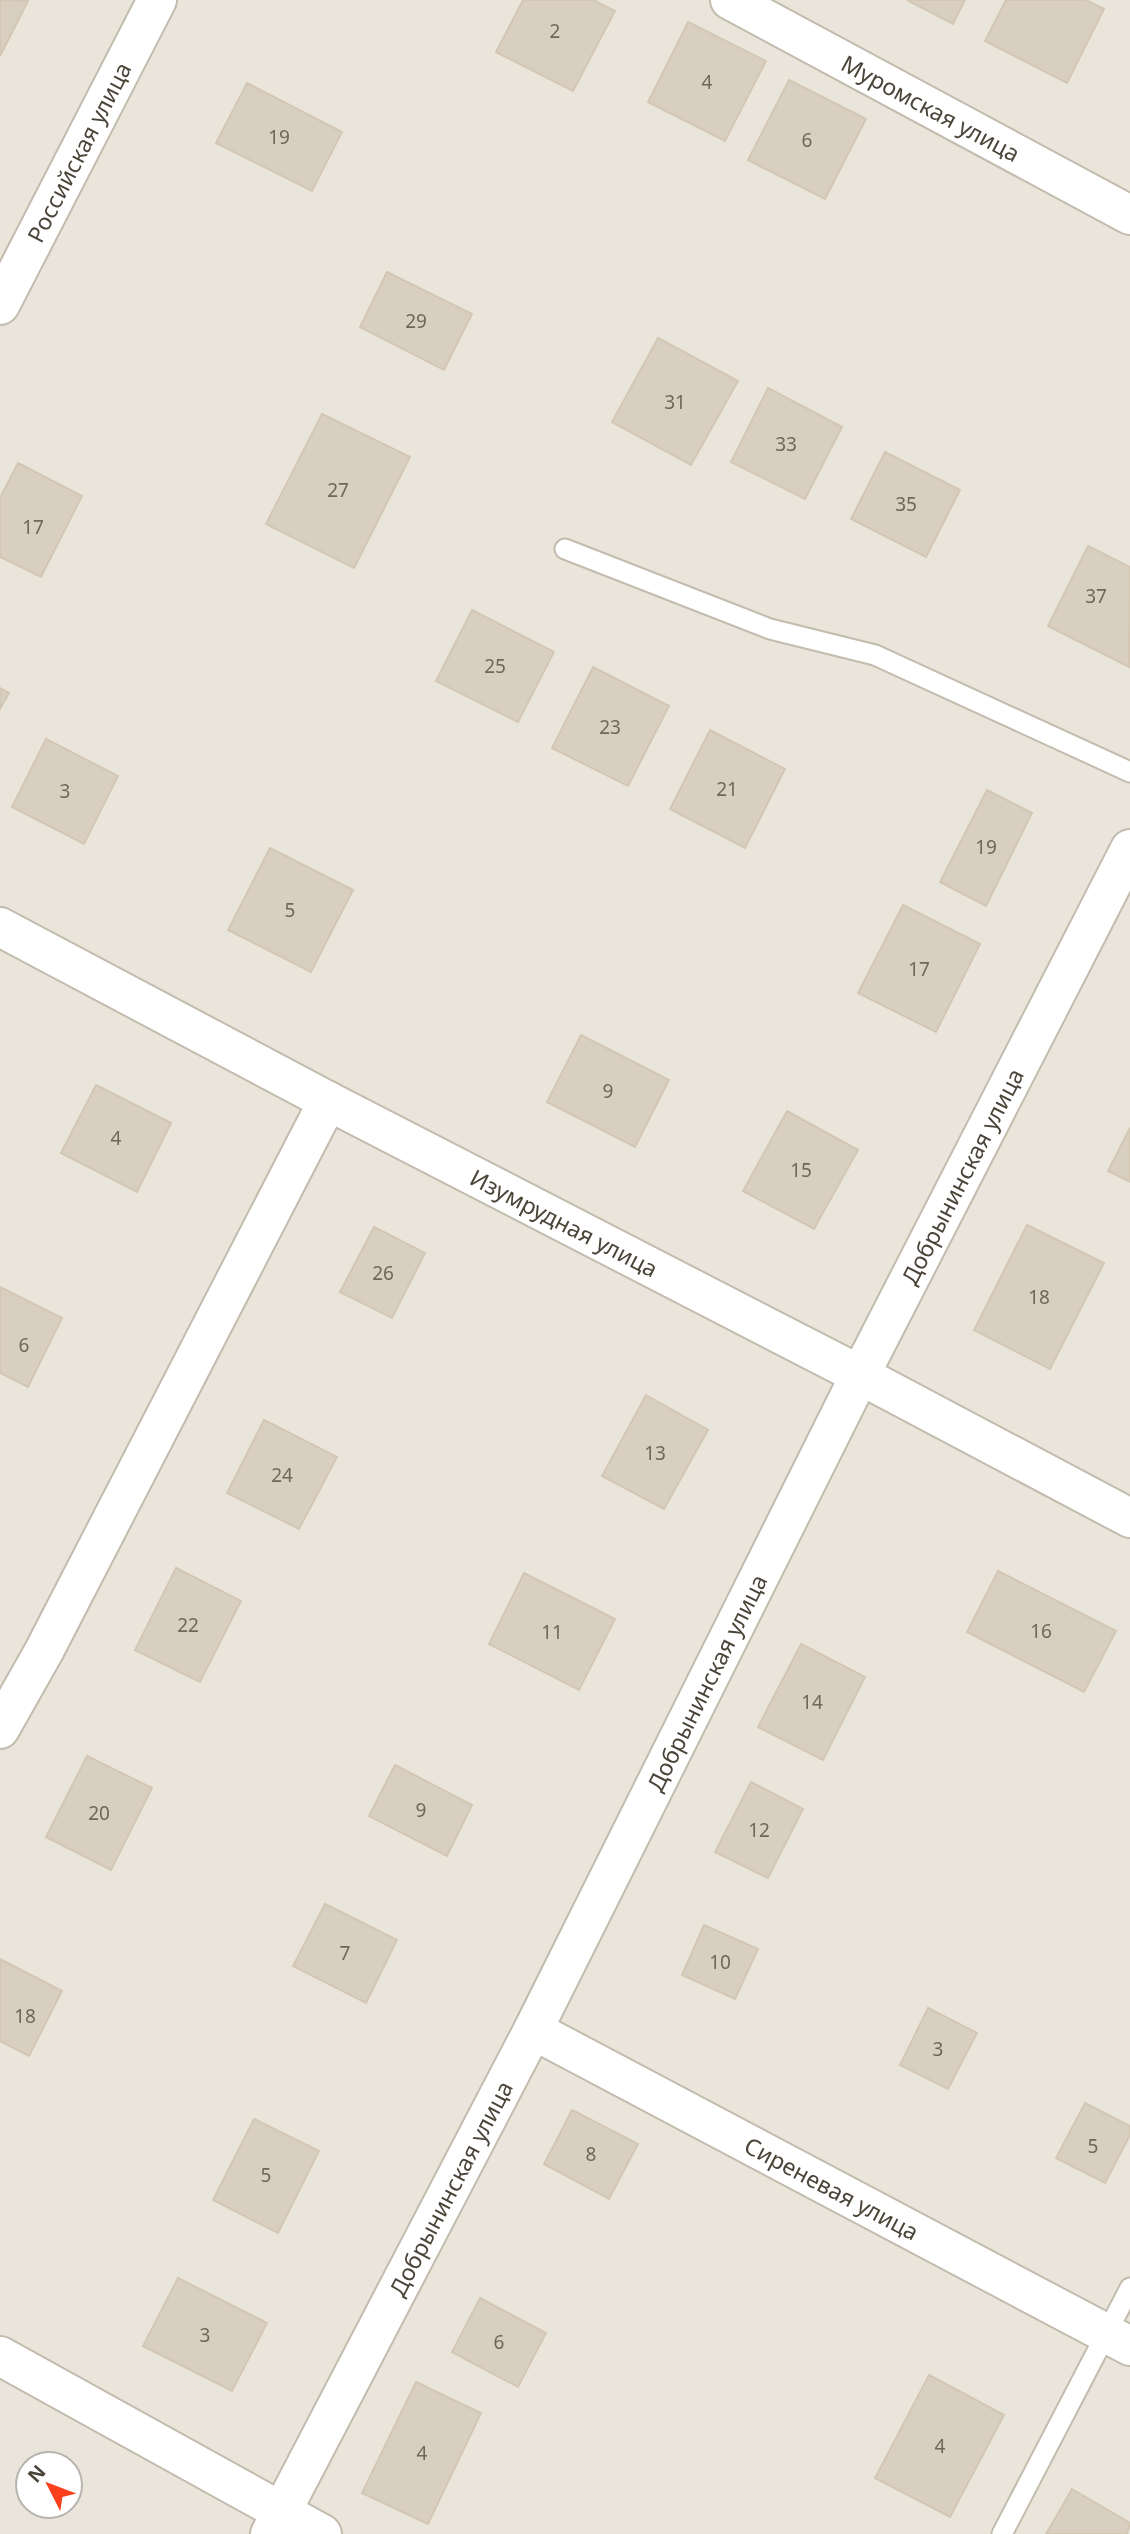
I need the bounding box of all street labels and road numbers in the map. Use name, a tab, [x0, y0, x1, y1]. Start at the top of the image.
street label: Муромская улица	[836, 47, 1026, 169]
street label: Российская улица	[19, 56, 138, 248]
street label: Добрынинская улица	[893, 1063, 1031, 1290]
street label: Изумрудная улица	[465, 1161, 664, 1284]
street label: Добрынинская улица	[639, 1569, 774, 1796]
street label: Добрынинская улица	[381, 2075, 520, 2301]
street label: Сиреневая улица	[739, 2129, 924, 2247]

